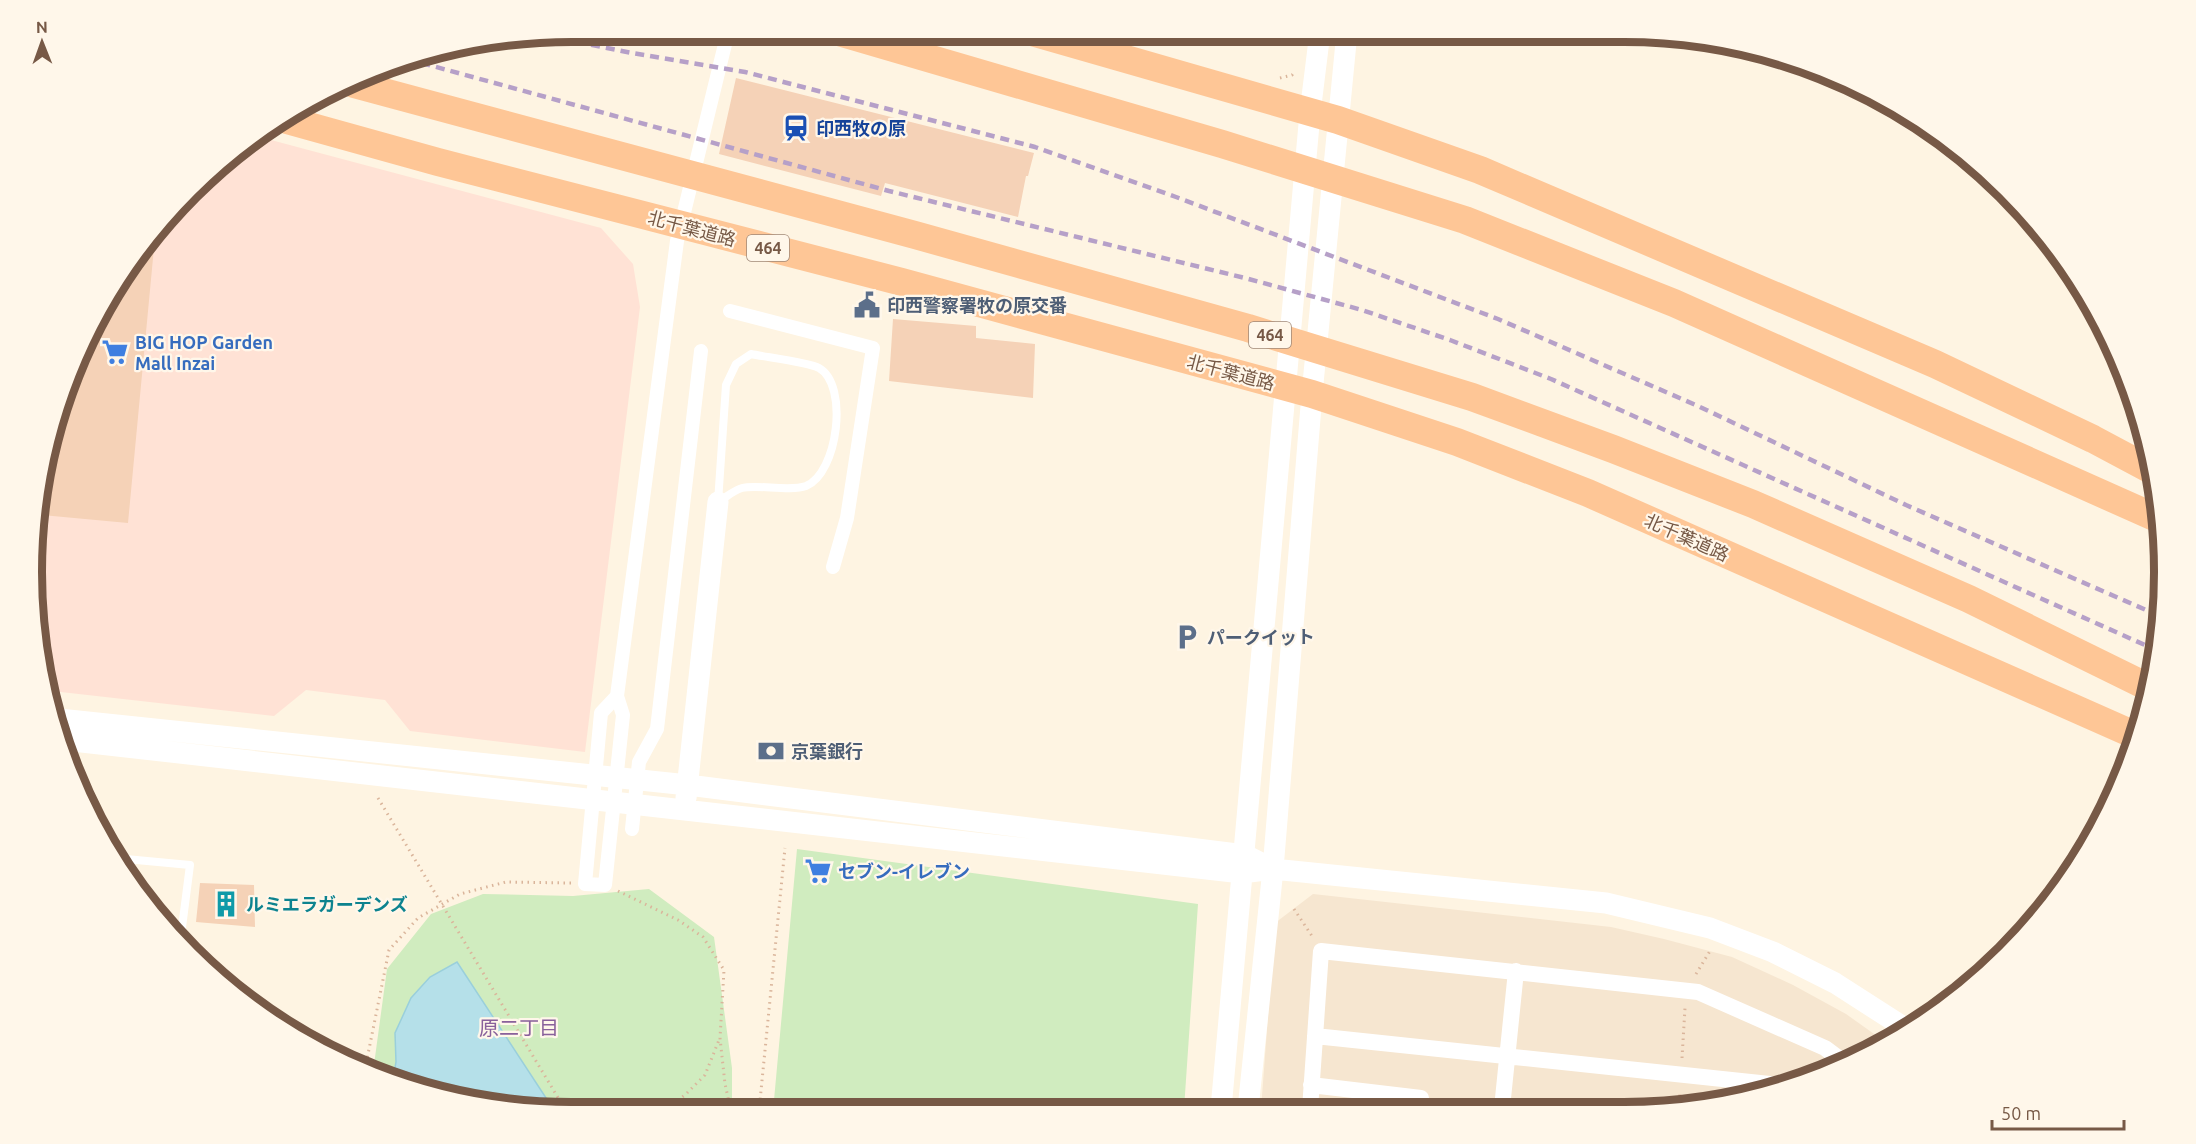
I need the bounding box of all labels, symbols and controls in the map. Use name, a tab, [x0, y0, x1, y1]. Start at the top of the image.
north arrow	[12, 12, 72, 72]
text: N	[36, 18, 48, 36]
station icon: 印西牧の原	[781, 113, 811, 143]
place label: 印西牧の原	[816, 118, 906, 138]
street label: 北千葉道路	[646, 207, 738, 249]
road number: 464	[747, 235, 789, 261]
public building icon: 印西警察署牧の原交番	[852, 290, 882, 320]
place label: 印西警察署牧の原交番	[887, 295, 1067, 315]
road number: 464	[1249, 322, 1291, 348]
place label: BIG HOP Garden Mall Inzai	[135, 332, 273, 373]
supermarket icon: BIG HOP Garden Mall Inzai	[100, 337, 130, 367]
street label: 北千葉道路	[1185, 351, 1277, 393]
street label: 北千葉道路	[1642, 510, 1732, 564]
parking icon: パークイット	[1172, 622, 1202, 652]
place label: パークイット	[1207, 627, 1315, 647]
bank icon: 京葉銀行	[756, 736, 786, 766]
place label: 京葉銀行	[791, 741, 863, 761]
supermarket icon: セブン-イレブン	[803, 856, 833, 886]
place label: セブン-イレブン	[838, 861, 970, 881]
building icon: ルミエラガーデンズ	[211, 889, 241, 919]
place label: ルミエラガーデンズ	[246, 894, 408, 914]
district label: 原二丁目	[479, 1016, 559, 1039]
scale bar	[1992, 1093, 2124, 1131]
text: 50 m	[2001, 1103, 2041, 1123]

